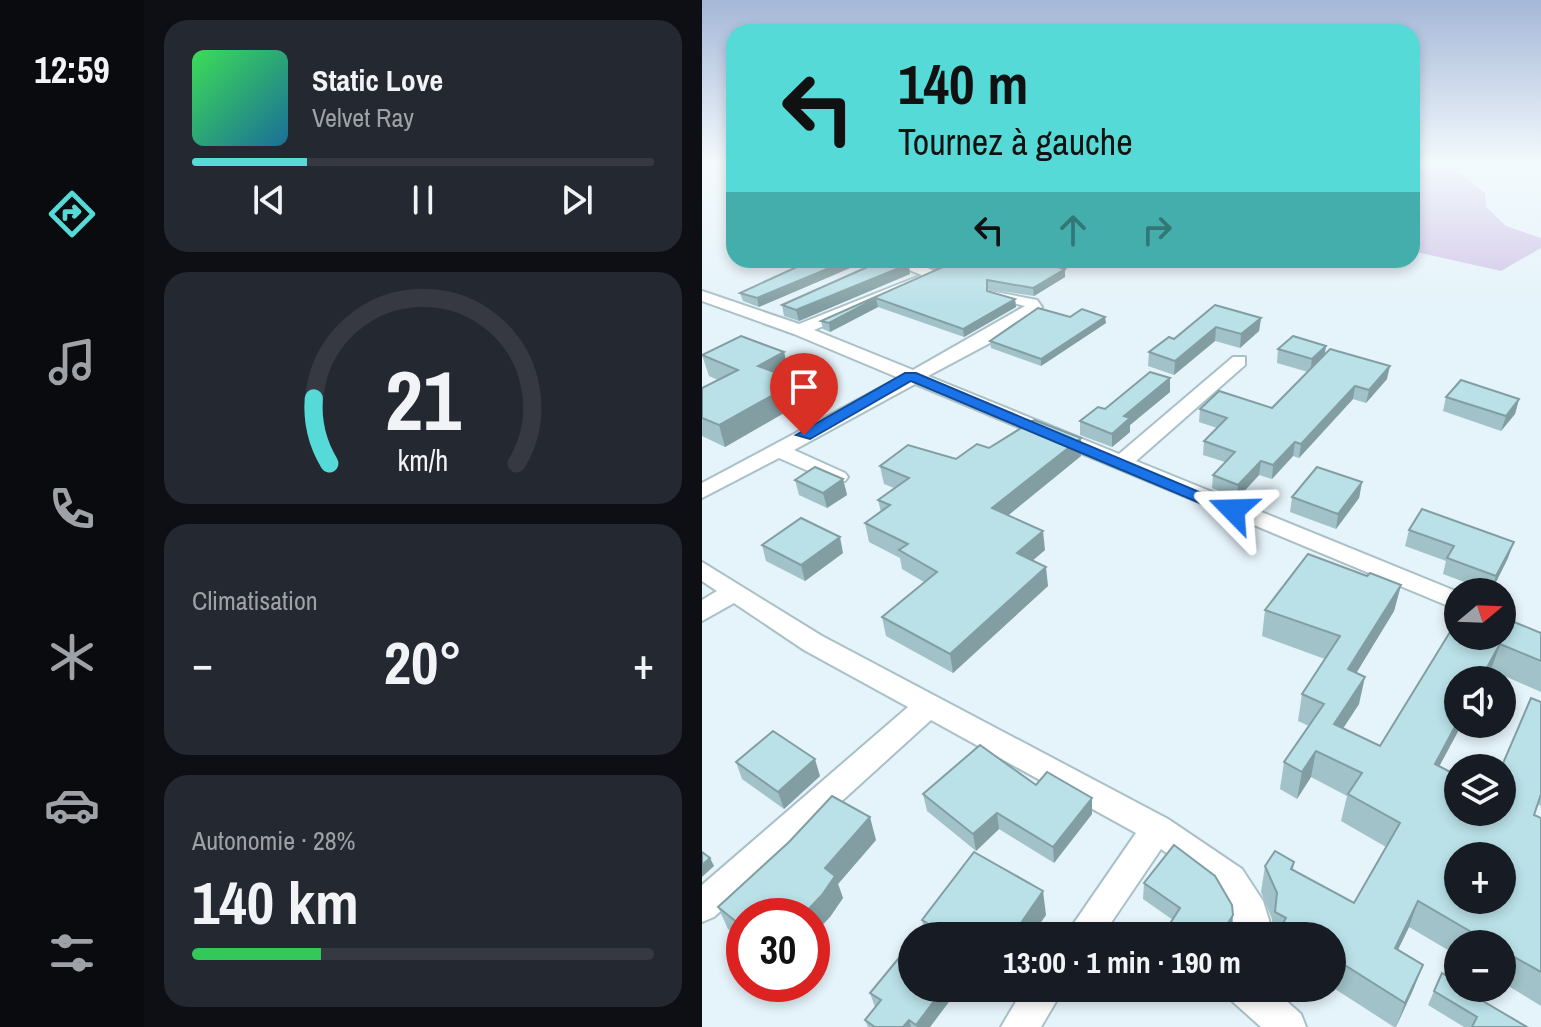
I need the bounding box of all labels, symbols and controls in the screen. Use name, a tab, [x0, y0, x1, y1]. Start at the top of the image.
text: 12:59	[34, 46, 110, 94]
text: 140 m	[898, 46, 1028, 121]
icon: left	[766, 56, 870, 160]
text: Static Love	[312, 60, 443, 100]
text: Velvet Ray	[312, 100, 414, 135]
text: Tournez à gauche	[898, 118, 1133, 166]
icon: previous	[247, 178, 291, 222]
icon: pause	[401, 178, 445, 222]
icon: next	[555, 178, 599, 222]
icon: directions	[44, 186, 100, 242]
icon: left	[967, 208, 1011, 252]
icon: ahead	[1051, 208, 1095, 252]
icon: right	[1135, 208, 1179, 252]
icon: music	[44, 334, 100, 390]
text: 21	[385, 343, 461, 455]
pin	[770, 353, 838, 435]
icon: arrive	[782, 365, 826, 409]
text: km/h	[398, 441, 448, 480]
position arrow	[1191, 468, 1275, 552]
icon: phone	[44, 481, 100, 537]
north arrow	[1444, 578, 1516, 650]
map controls	[1444, 578, 1516, 1002]
text: Climatisation	[192, 583, 318, 618]
text: 20°	[384, 622, 462, 703]
icon: climate	[44, 629, 100, 685]
text: −	[192, 633, 213, 693]
text: +	[633, 633, 654, 693]
button: sound	[1444, 666, 1516, 738]
button: layers	[1444, 754, 1516, 826]
icon: car	[44, 777, 100, 833]
text: Autonomie · 28%	[192, 823, 356, 858]
button: +	[1444, 842, 1516, 914]
text: 140 km	[192, 862, 359, 943]
speed limit sign: 30	[726, 898, 830, 1002]
icon: filters	[44, 925, 100, 981]
button: −	[1444, 930, 1516, 1002]
text: 13:00 · 1 min · 190 m	[1003, 942, 1241, 982]

